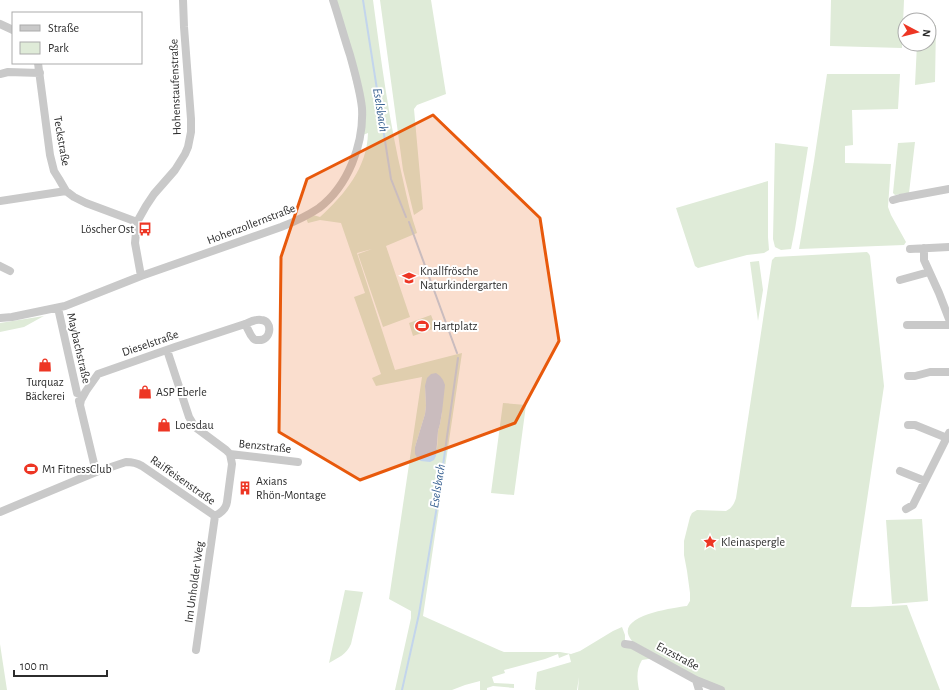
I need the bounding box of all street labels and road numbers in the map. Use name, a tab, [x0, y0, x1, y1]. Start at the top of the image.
street label: Hohenstaufenstraße	[167, 39, 183, 135]
street label: Teckstraße	[52, 115, 72, 167]
street label: Hohenzollernstraße	[205, 202, 297, 246]
street label: Maybachstraße	[64, 311, 93, 385]
street label: Dieselstraße	[120, 328, 180, 358]
street label: Benzstraße	[238, 437, 292, 455]
street label: Raiffeisenstraße	[148, 453, 218, 507]
street label: Im Unholder Weg	[182, 540, 206, 624]
street label: Enzstraße	[655, 640, 701, 672]

